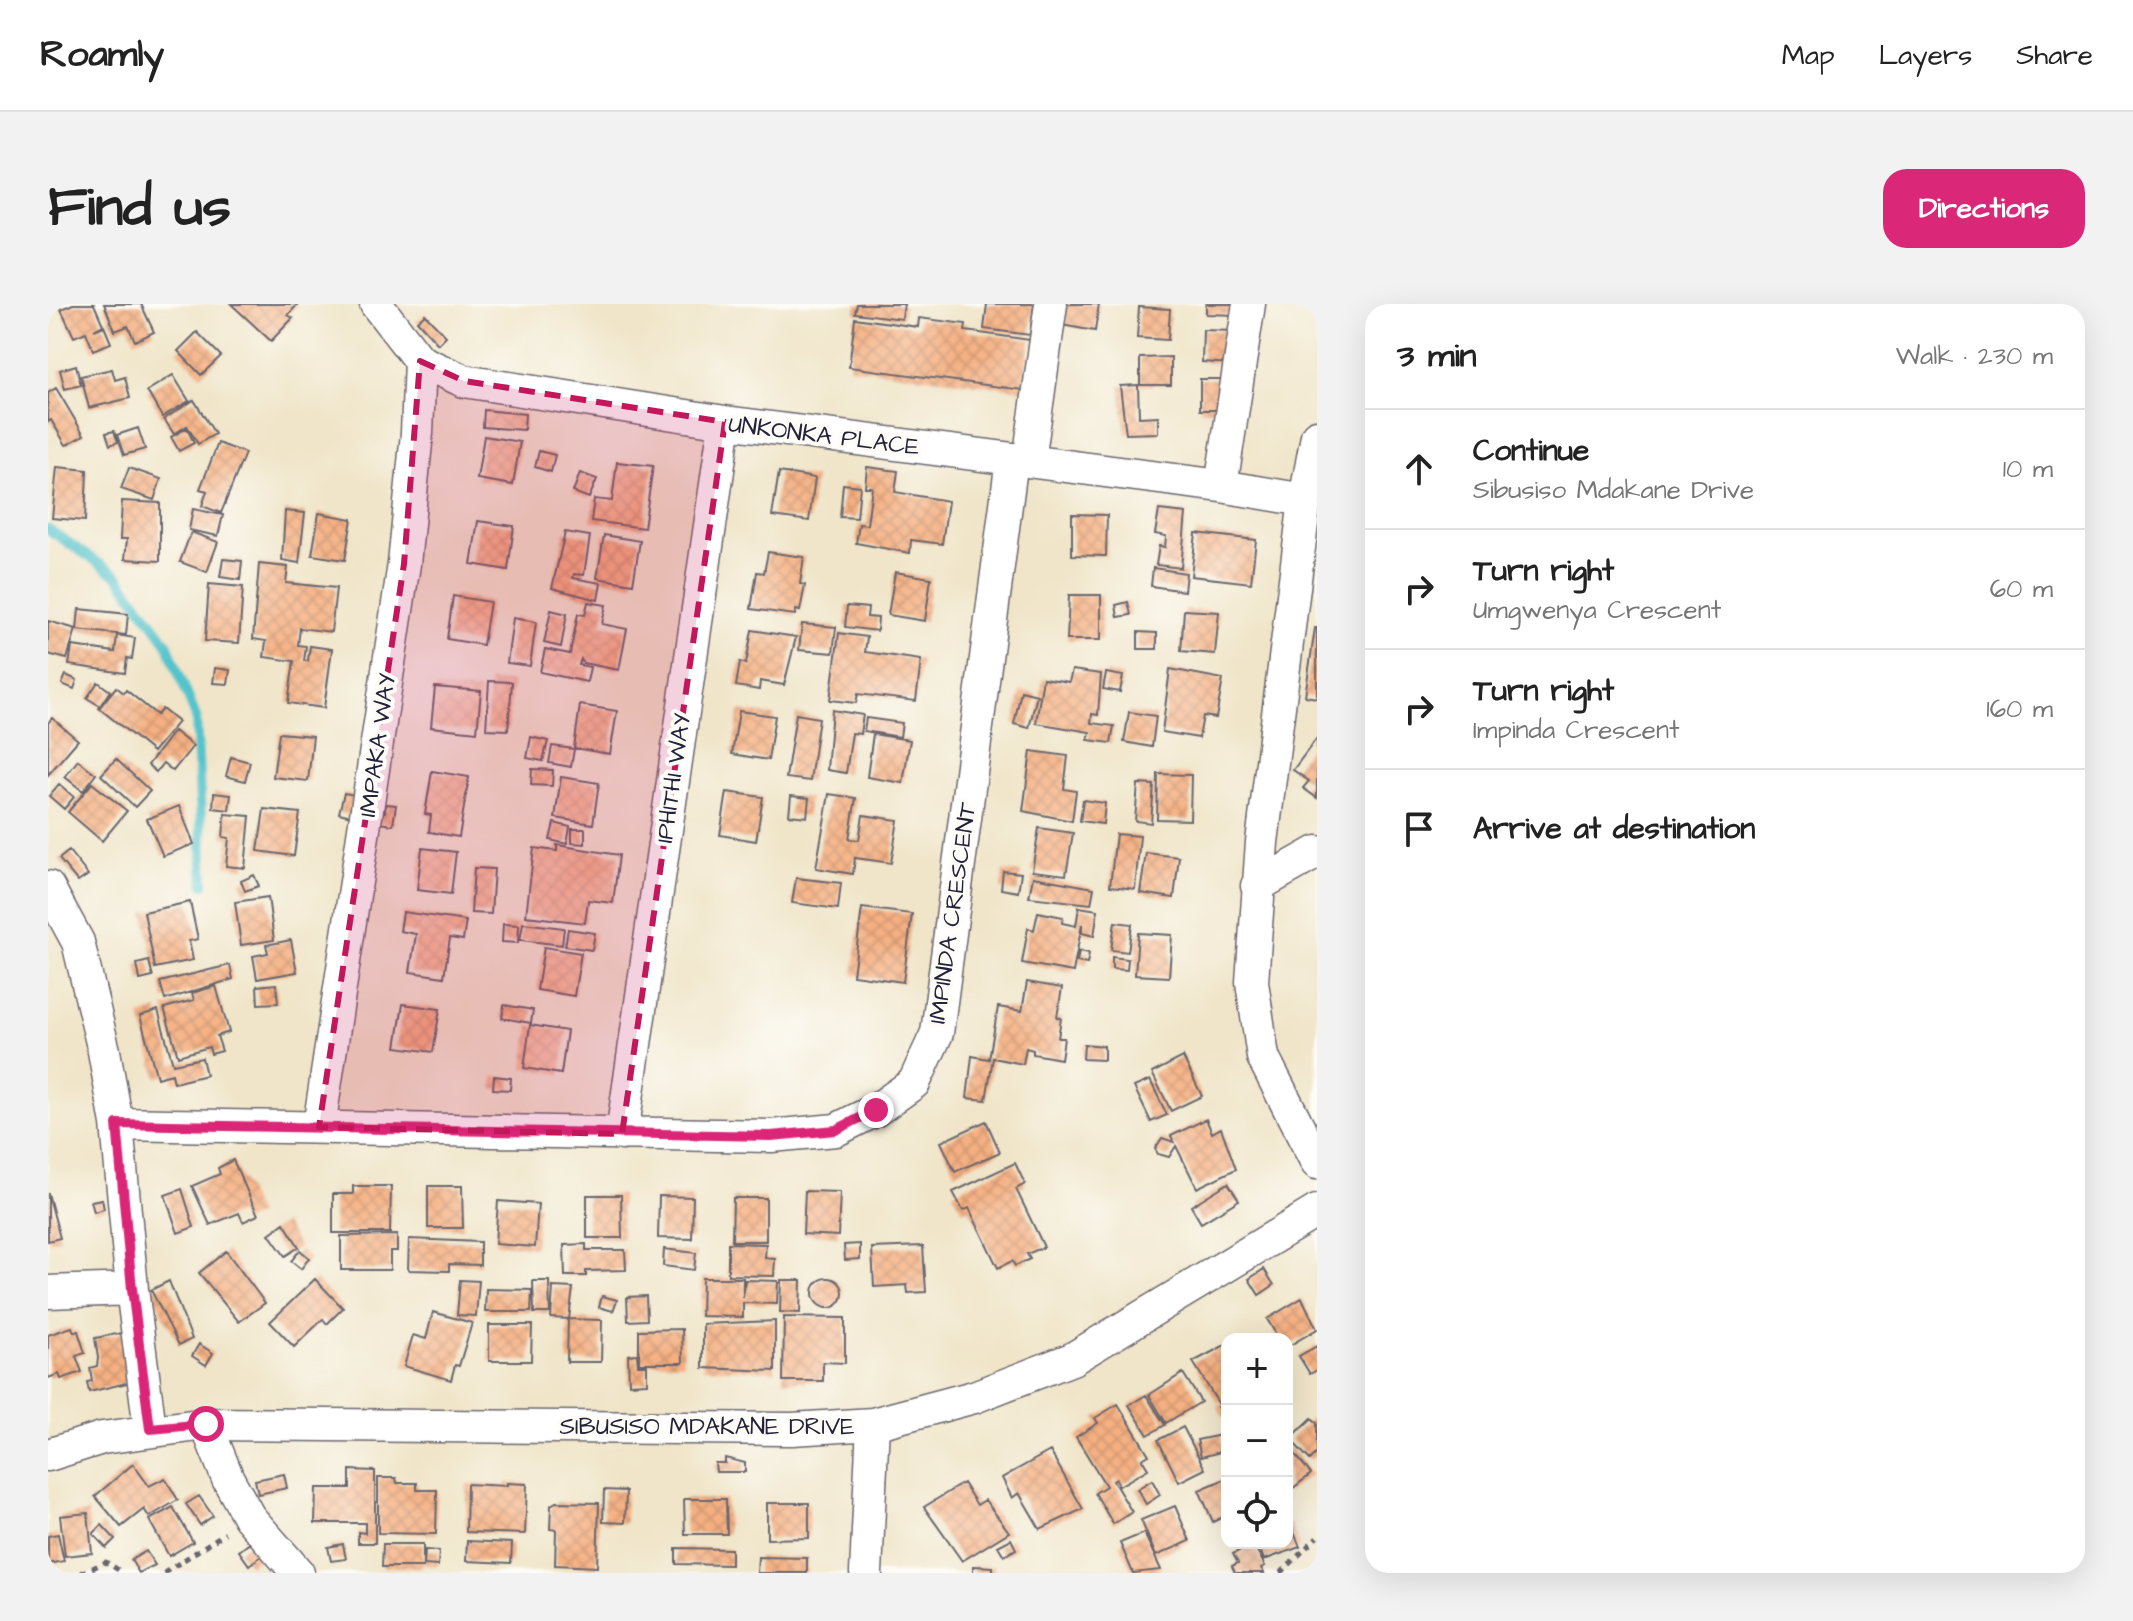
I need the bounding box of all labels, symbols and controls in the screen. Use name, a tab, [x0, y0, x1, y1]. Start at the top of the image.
text: Roamly	[40, 29, 164, 81]
text: Map	[1782, 36, 1835, 75]
text: Layers	[1879, 36, 1972, 75]
text: Share	[2016, 36, 2093, 75]
text: Find us	[48, 169, 231, 247]
button: Directions	[1883, 169, 2085, 248]
text: 3 min	[1397, 332, 1477, 380]
text: Walk · 230 m	[1896, 338, 2053, 374]
street label: UNKONKA PLACE	[726, 407, 921, 465]
text: Continue	[1473, 430, 1589, 472]
icon: ahead	[1397, 447, 1441, 491]
text: 10 m	[2003, 451, 2053, 487]
text: Sibusiso Mdakane Drive	[1473, 472, 1754, 508]
text: Turn right	[1473, 550, 1614, 592]
icon: right	[1397, 567, 1441, 611]
text: 60 m	[1990, 571, 2053, 607]
text: Umgwenya Crescent	[1473, 592, 1721, 628]
text: Turn right	[1473, 670, 1614, 712]
street label: IMPAKA WAY	[351, 671, 405, 819]
icon: right	[1397, 687, 1441, 731]
text: 160 m	[1986, 691, 2053, 727]
street label: IPHITHI WAY	[648, 711, 700, 845]
text: Impinda Crescent	[1473, 712, 1679, 748]
street label: IMPINDA CRESCENT	[921, 800, 985, 1026]
icon: arrive	[1397, 807, 1441, 851]
text: Arrive at destination	[1473, 808, 1755, 850]
route end	[858, 1092, 894, 1128]
map controls	[1221, 1333, 1293, 1549]
button: +	[1221, 1333, 1293, 1405]
button: −	[1221, 1405, 1293, 1477]
route start	[188, 1406, 224, 1442]
street label: SIBUSISO MDAKANE DRIVE	[560, 1410, 854, 1444]
button: locate	[1221, 1477, 1293, 1549]

